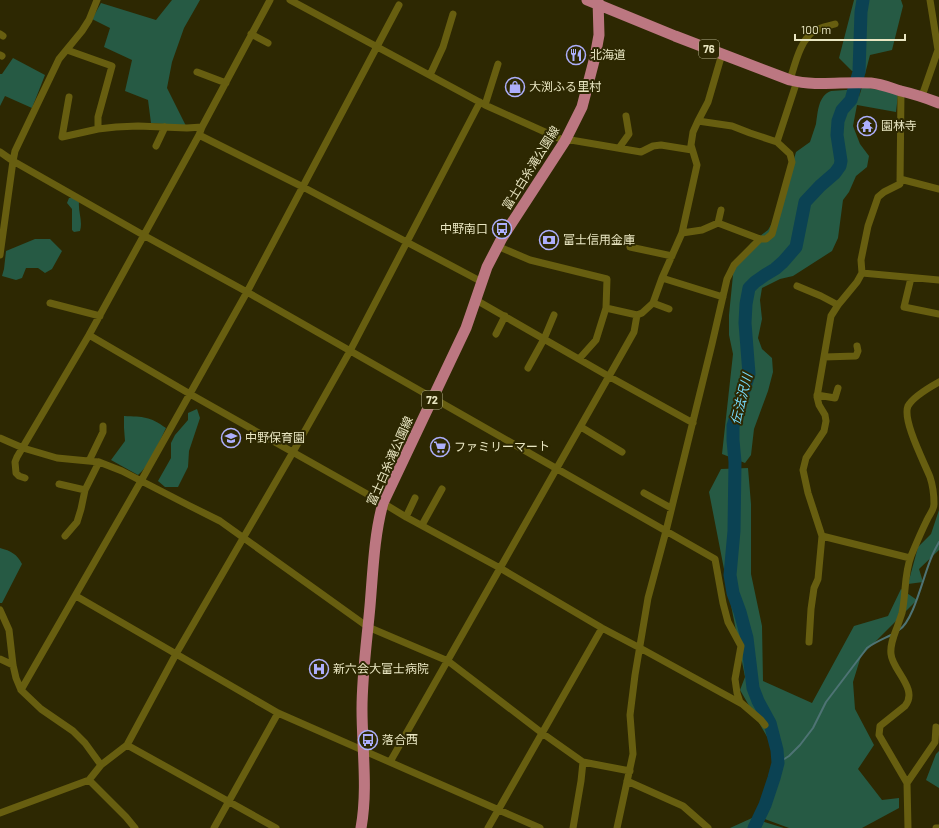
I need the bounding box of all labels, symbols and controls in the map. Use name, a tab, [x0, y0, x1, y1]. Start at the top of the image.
scale bar	[795, 16, 905, 42]
text: 100 m	[801, 22, 831, 36]
road number: 76	[699, 40, 719, 58]
restaurant icon: 北海道	[565, 44, 587, 66]
place label: 北海道	[590, 47, 626, 61]
shop icon: 大渕ふる里村	[504, 76, 526, 98]
place label: 大渕ふる里村	[529, 79, 602, 93]
temple icon: 園林寺	[856, 115, 878, 137]
place label: 園林寺	[881, 118, 917, 132]
street label: 富士白糸滝公園線	[499, 123, 562, 212]
bus stop icon: 中野南口	[491, 218, 513, 240]
place label: 中野南口	[440, 221, 488, 235]
bank icon: 富士信用金庫	[538, 229, 560, 251]
place label: 富士信用金庫	[563, 232, 635, 246]
water label: 伝法沢川	[727, 370, 756, 426]
road number: 72	[422, 391, 442, 409]
street label: 富士白糸滝公園線	[363, 414, 415, 507]
school or university icon: 中野保育園	[220, 427, 242, 449]
place label: 中野保育園	[245, 430, 305, 444]
supermarket icon: ファミリーマート	[429, 436, 451, 458]
place label: ファミリーマート	[454, 439, 550, 453]
hospital icon: 新六会大富士病院	[308, 658, 330, 680]
place label: 新六会大富士病院	[333, 661, 429, 675]
bus stop icon: 落合西	[357, 729, 379, 751]
place label: 落合西	[382, 732, 418, 746]

